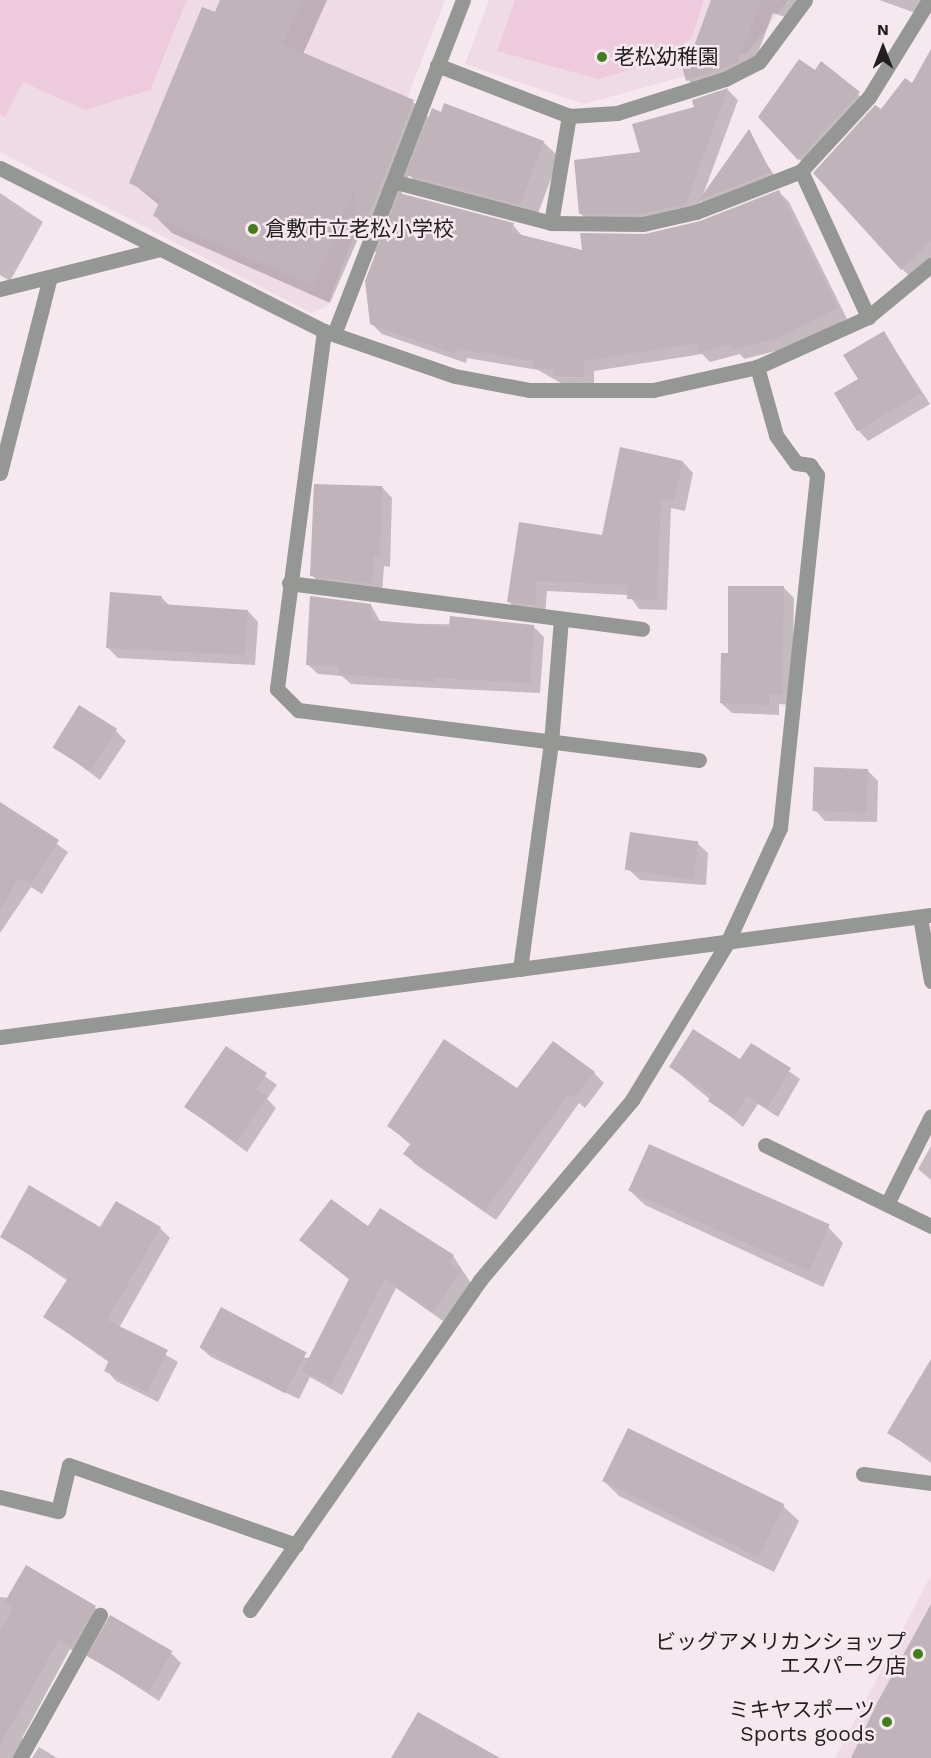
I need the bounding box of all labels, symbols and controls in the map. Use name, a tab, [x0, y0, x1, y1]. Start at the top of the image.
north arrow	[853, 18, 913, 78]
text: N	[877, 20, 889, 39]
place label: 老松幼稚園	[614, 44, 719, 70]
marker: 老松幼稚園	[595, 50, 609, 64]
place label: 倉敷市立老松小学校	[265, 216, 454, 242]
marker: 倉敷市立老松小学校	[246, 222, 260, 236]
place label: ビッグアメリカンショップ エスパーク店	[654, 1629, 906, 1679]
marker: ビッグアメリカンショップ エスパーク店	[911, 1647, 925, 1661]
place label: ミキヤスポーツ Sports goods	[728, 1697, 875, 1747]
marker: ミキヤスポーツ Sports goods	[880, 1715, 894, 1729]

